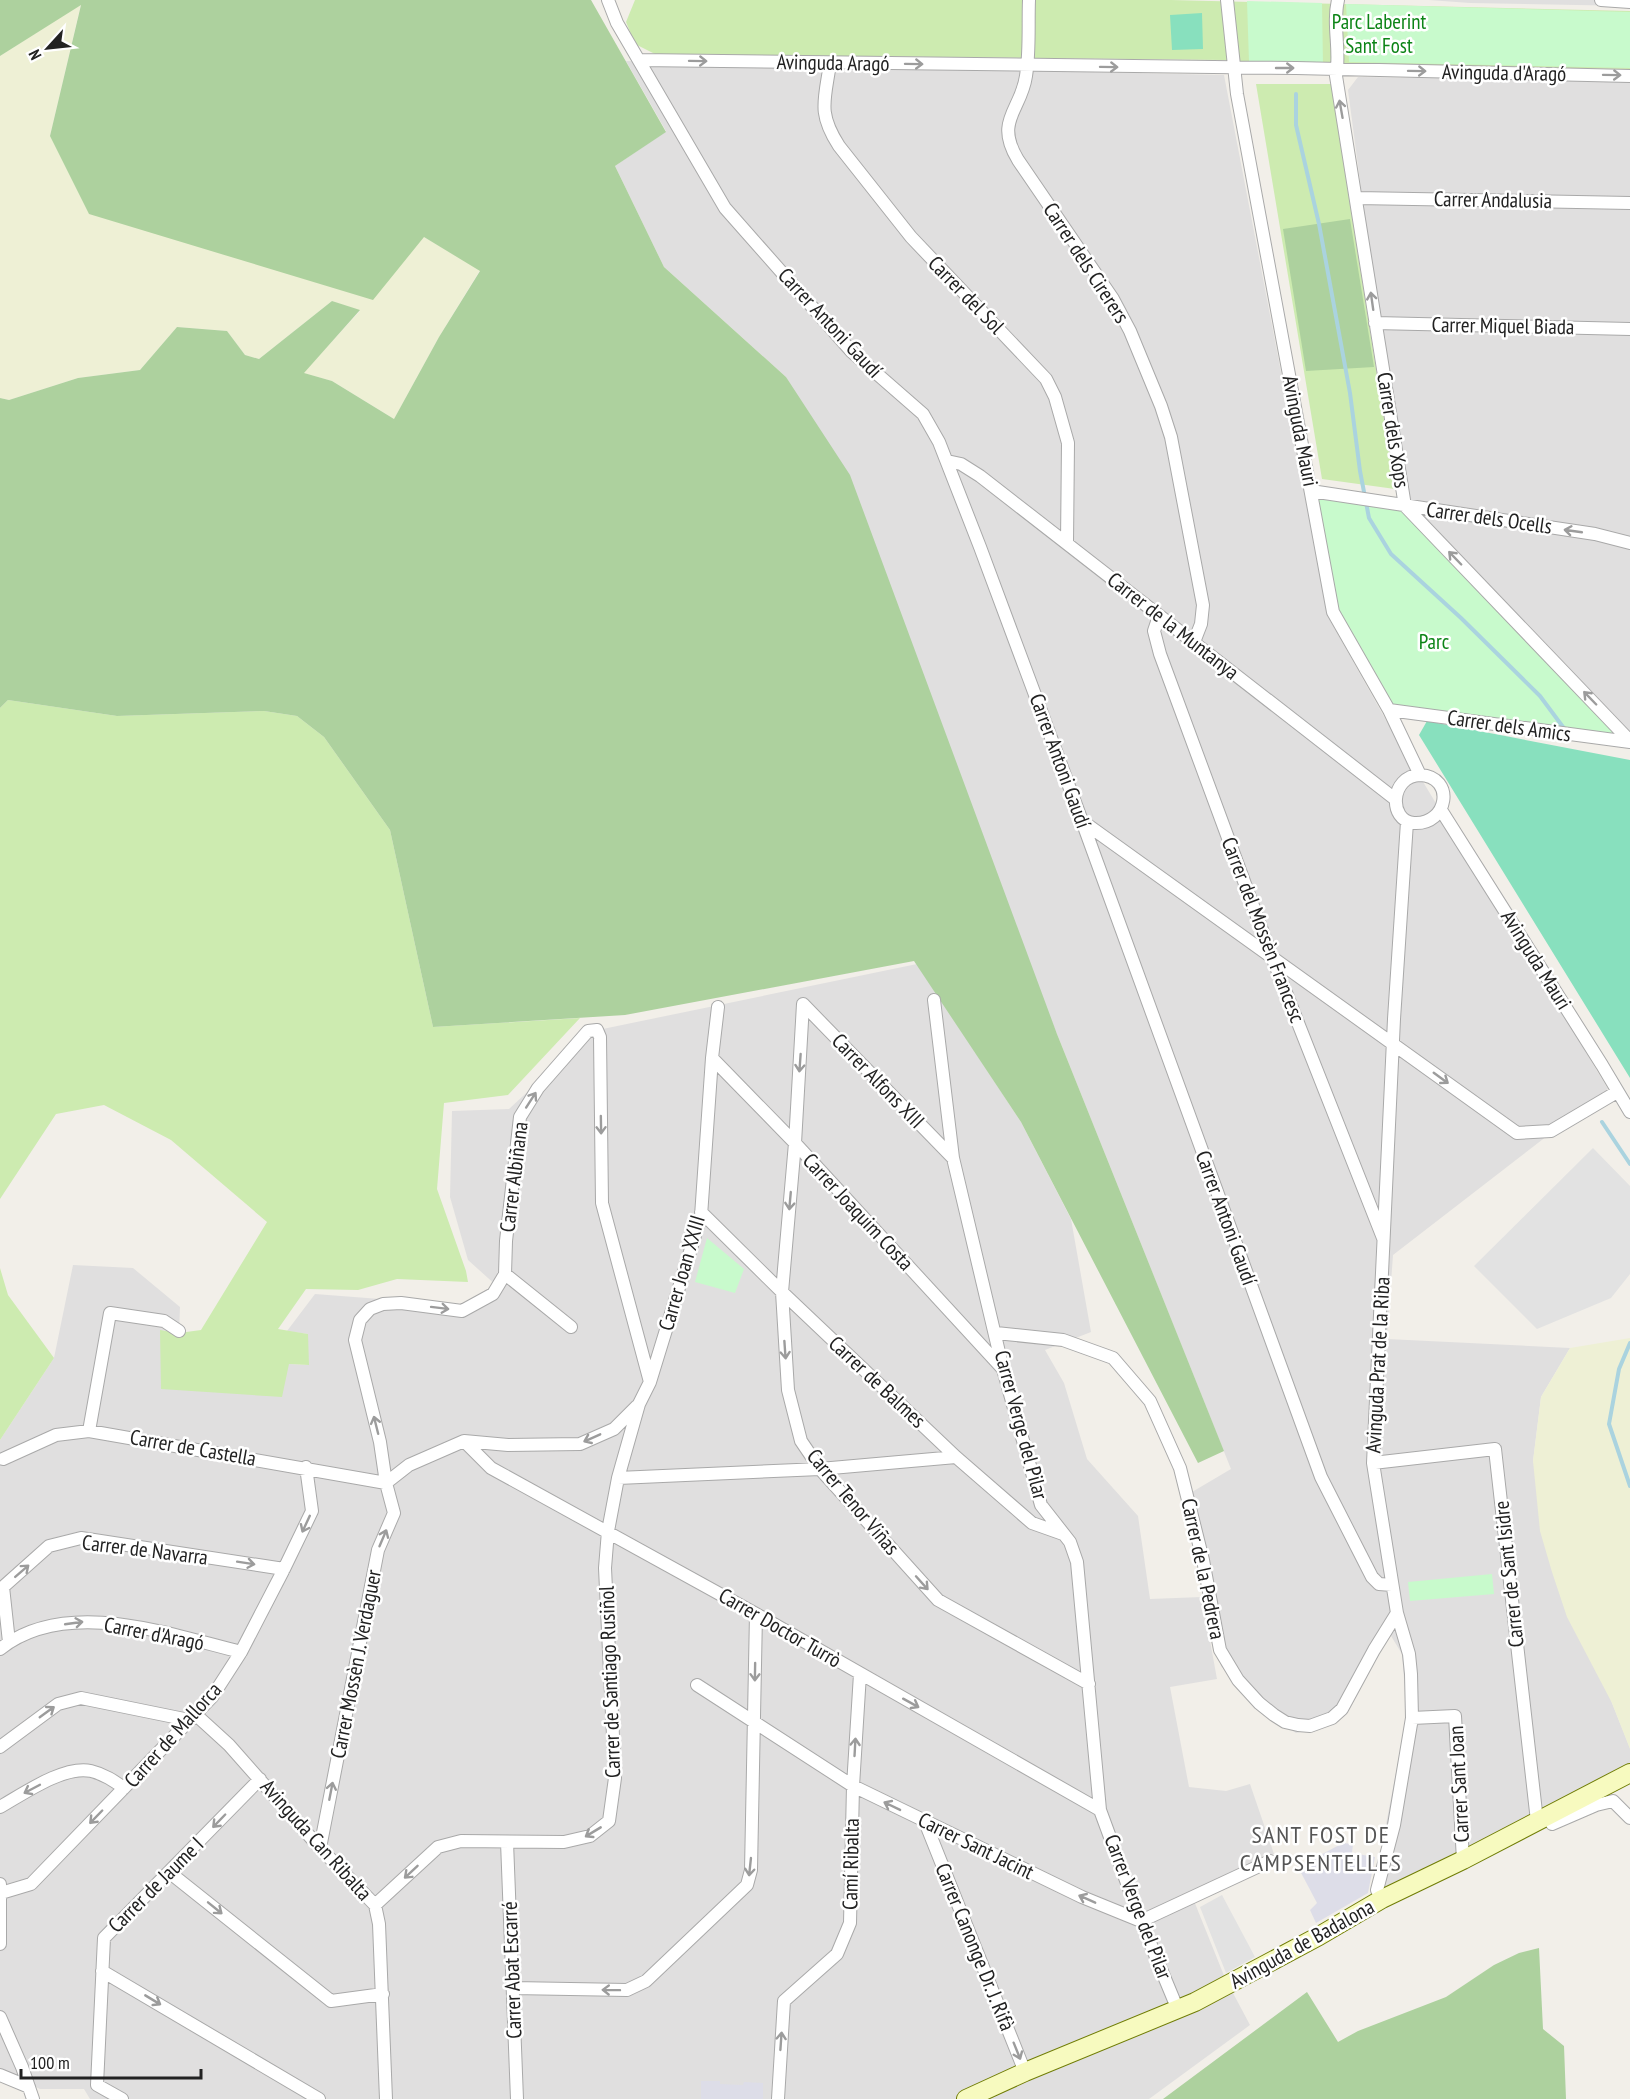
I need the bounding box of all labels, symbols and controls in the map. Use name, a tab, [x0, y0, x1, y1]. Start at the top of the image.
park label: Parc Laberint Sant Fost	[1332, 8, 1426, 59]
north arrow	[18, 18, 78, 78]
text: N	[24, 46, 46, 63]
street label: Avinguda Aragó	[776, 48, 890, 77]
one-way arrow	[687, 55, 707, 66]
one-way arrow	[903, 58, 923, 70]
street label: Avinguda d'Aragó	[1442, 58, 1566, 87]
one-way arrow	[1098, 61, 1118, 73]
one-way arrow	[1275, 62, 1295, 74]
one-way arrow	[1406, 65, 1426, 77]
one-way arrow	[1601, 69, 1621, 81]
one-way arrow	[1336, 99, 1347, 119]
street label: Carrer Andalusia	[1434, 185, 1552, 214]
street label: Carrer dels Cirerers	[1037, 197, 1135, 328]
street label: Carrer del Sol	[923, 250, 1010, 339]
street label: Carrer Antoni Gaudí	[772, 262, 889, 384]
one-way arrow	[1366, 292, 1377, 312]
street label: Carrer Miquel Biada	[1431, 311, 1575, 340]
street label: Carrer dels Xops	[1371, 370, 1416, 490]
street label: Avinguda Mauri	[1277, 373, 1324, 489]
street label: Carrer dels Ocells	[1425, 495, 1554, 540]
one-way arrow	[1564, 525, 1583, 536]
one-way arrow	[1447, 550, 1462, 565]
street label: Carrer de la Muntanya	[1102, 566, 1244, 685]
park label: Parc	[1419, 628, 1450, 655]
street label: Carrer Antoni Gaudí	[1024, 690, 1097, 832]
one-way arrow	[1582, 691, 1597, 706]
street label: Carrer dels Amics	[1446, 703, 1573, 748]
street label: Carrer del Mossèn Francesc	[1216, 833, 1311, 1027]
street label: Avinguda Mauri	[1495, 905, 1578, 1015]
street label: Carrer Alfons XIII	[826, 1027, 930, 1134]
one-way arrow	[794, 1052, 805, 1072]
one-way arrow	[1432, 1072, 1448, 1084]
one-way arrow	[525, 1092, 537, 1109]
one-way arrow	[595, 1115, 607, 1135]
street label: Carrer Albiñana	[493, 1120, 534, 1234]
street label: Carrer Joaquim Costa	[797, 1147, 920, 1276]
street label: Carrer Antoni Gaudí	[1190, 1147, 1263, 1289]
one-way arrow	[784, 1191, 795, 1211]
street label: Carrer Joan XXIII	[652, 1212, 711, 1334]
street label: Avinguda Prat de la Riba	[1359, 1276, 1396, 1454]
one-way arrow	[430, 1303, 450, 1314]
street label: Carrer de Balmes	[823, 1330, 932, 1433]
one-way arrow	[780, 1340, 791, 1360]
street label: Carrer Verge del Pilar	[989, 1347, 1054, 1503]
one-way arrow	[369, 1416, 381, 1435]
street label: Carrer de Castella	[128, 1423, 258, 1472]
one-way arrow	[584, 1433, 602, 1445]
street label: Carrer Tenor Viñas	[801, 1443, 906, 1560]
street label: Carrer de la Pedrera	[1175, 1496, 1232, 1642]
street label: Carrer de Sant Isidre	[1487, 1499, 1530, 1649]
one-way arrow	[299, 1515, 311, 1533]
street label: Carrer de Navarra	[81, 1528, 209, 1571]
one-way arrow	[378, 1530, 389, 1548]
one-way arrow	[236, 1558, 256, 1569]
one-way arrow	[14, 1564, 29, 1578]
street label: Carrer Mossèn J. Verdaguer	[324, 1567, 387, 1761]
one-way arrow	[915, 1575, 929, 1590]
street label: Carrer Doctor Turrò	[714, 1582, 846, 1674]
street label: Carrer de Santiago Rusiñol	[593, 1585, 626, 1779]
street label: Carrer d'Aragó	[102, 1611, 206, 1656]
one-way arrow	[63, 1618, 83, 1629]
one-way arrow	[749, 1662, 761, 1682]
street label: Carrer de Mallorca	[118, 1676, 227, 1793]
one-way arrow	[901, 1698, 919, 1709]
one-way arrow	[39, 1706, 55, 1718]
street label: Carrer Sant Joan	[1442, 1725, 1475, 1843]
one-way arrow	[850, 1737, 861, 1757]
street label: Avinguda Can Ribalta	[255, 1773, 378, 1906]
one-way arrow	[326, 1781, 337, 1801]
one-way arrow	[24, 1784, 42, 1795]
one-way arrow	[883, 1799, 901, 1811]
street label: Carrer Sant Jacint	[914, 1806, 1039, 1885]
one-way arrow	[89, 1809, 103, 1824]
one-way arrow	[212, 1814, 226, 1829]
street label: Camí Ribalta	[836, 1818, 865, 1910]
district label: SANT FOST DE CAMPSENTELLES	[1240, 1819, 1402, 1878]
one-way arrow	[585, 1827, 602, 1839]
street label: Carrer Verge del Pilar	[1098, 1830, 1179, 1983]
street label: Carrer de Jaume I	[102, 1831, 209, 1938]
one-way arrow	[744, 1857, 755, 1877]
street label: Carrer Canonge Dr. J. Rifà	[930, 1859, 1021, 2035]
one-way arrow	[404, 1865, 419, 1879]
one-way arrow	[1078, 1893, 1096, 1904]
street label: Avinguda de Badalona	[1225, 1893, 1379, 1994]
street label: Carrer Abat Escarré	[496, 1901, 527, 2039]
one-way arrow	[207, 1902, 223, 1915]
one-way arrow	[601, 1984, 621, 1996]
one-way arrow	[144, 1995, 161, 2007]
one-way arrow	[776, 2031, 787, 2051]
scale bar	[21, 2042, 201, 2080]
one-way arrow	[1012, 2042, 1023, 2060]
text: 100 m	[30, 2051, 70, 2074]

